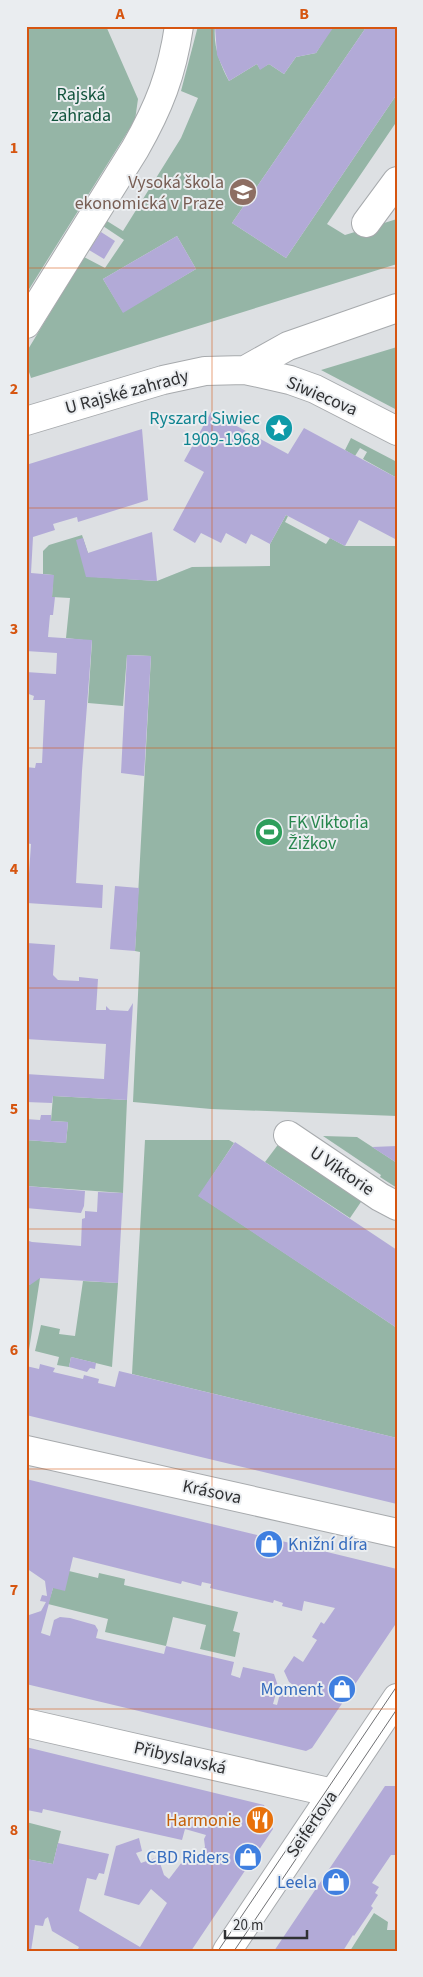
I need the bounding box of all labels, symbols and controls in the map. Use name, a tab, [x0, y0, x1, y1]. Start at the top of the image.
text: A	[114, 3, 125, 25]
text: B	[299, 3, 309, 25]
park label: Rajská zahrada	[51, 82, 111, 128]
text: 1	[10, 137, 18, 159]
place label: Vysoká škola ekonomická v Praze	[75, 170, 224, 216]
school or university icon: Vysoká škola ekonomická v Praze	[228, 177, 258, 207]
street label: U Rajské zahrady	[62, 363, 192, 421]
street label: Siwiecova	[283, 370, 361, 422]
text: 2	[10, 378, 18, 400]
place label: Ryszard Siwiec 1909-1968	[149, 406, 260, 452]
place icon: Ryszard Siwiec 1909-1968	[264, 413, 294, 443]
text: 3	[10, 618, 18, 640]
place label: FK Viktoria Žižkov	[288, 810, 368, 856]
sports icon: FK Viktoria Žižkov	[254, 817, 284, 847]
text: 4	[10, 858, 19, 880]
text: 5	[10, 1098, 18, 1120]
street label: U Viktorie	[305, 1140, 379, 1202]
text: 6	[10, 1339, 18, 1361]
street label: Krásova	[180, 1474, 244, 1510]
shop icon: Knižní díra	[254, 1529, 284, 1559]
place label: Knižní díra	[288, 1532, 368, 1557]
text: 7	[10, 1579, 18, 1601]
shop icon: Moment	[327, 1674, 357, 1704]
place label: Moment	[260, 1677, 323, 1702]
street label: Přibyslavská	[131, 1735, 229, 1781]
street label: Seifertova	[280, 1786, 344, 1862]
restaurant icon: Harmonie	[245, 1805, 275, 1835]
place label: Harmonie	[166, 1808, 241, 1833]
text: 8	[10, 1819, 18, 1841]
shop icon: CBD Riders	[233, 1842, 263, 1872]
place label: CBD Riders	[146, 1845, 229, 1870]
shop icon: Leela	[321, 1867, 351, 1897]
place label: Leela	[277, 1870, 317, 1895]
scale bar	[225, 1907, 308, 1939]
text: 20 m	[233, 1915, 263, 1936]

